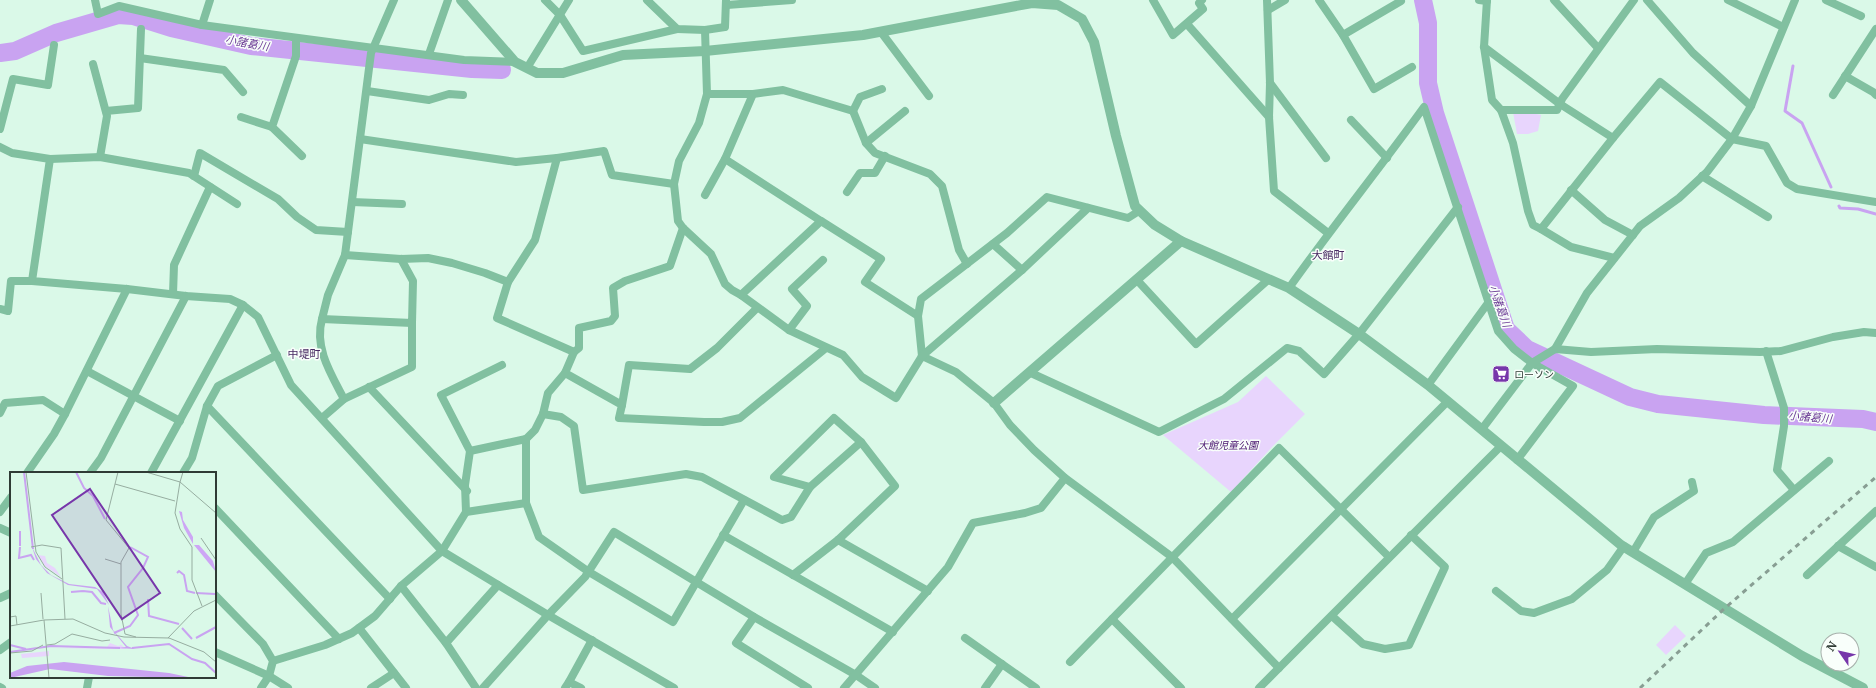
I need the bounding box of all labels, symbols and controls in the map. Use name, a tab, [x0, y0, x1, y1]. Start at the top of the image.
water label: 小諸葛川	[224, 32, 271, 54]
district label: 大館町	[1312, 248, 1345, 262]
water label: 小諸葛川	[1486, 283, 1514, 330]
district label: 中堤町	[288, 347, 321, 361]
supermarket icon: ローソン	[1491, 364, 1511, 384]
place label: ローソン	[1514, 368, 1554, 381]
water label: 小諸葛川	[1787, 408, 1834, 426]
park label: 大館児童公園	[1198, 439, 1260, 452]
inset map	[10, 472, 216, 678]
north arrow	[1820, 632, 1860, 672]
text: N	[1823, 639, 1840, 654]

